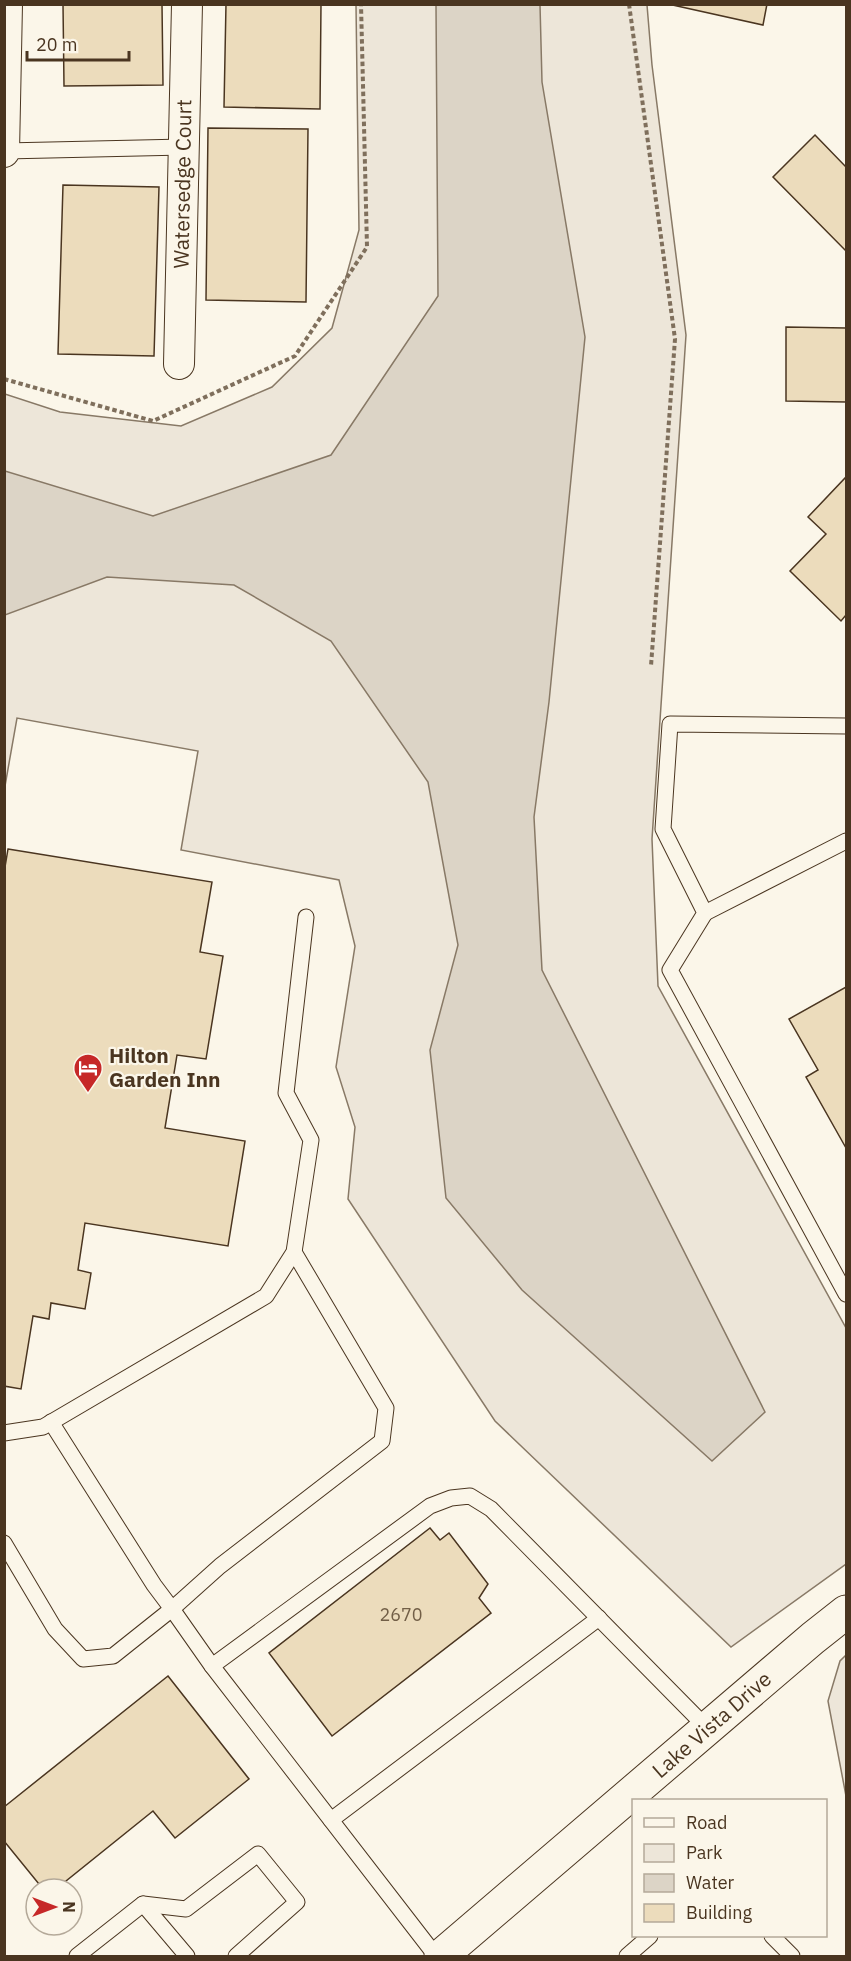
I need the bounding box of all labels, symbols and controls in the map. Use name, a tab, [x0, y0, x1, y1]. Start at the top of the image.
scale bar	[27, 24, 129, 62]
text: 20 m	[36, 33, 78, 56]
street label: Watersedge Court	[167, 99, 197, 269]
place label: Hilton Garden Inn	[109, 1041, 221, 1093]
hotel icon: Hilton Garden Inn	[72, 1052, 104, 1094]
house number: 2670	[379, 1603, 423, 1626]
street label: Lake Vista Drive	[646, 1665, 777, 1784]
legend	[632, 1799, 827, 1937]
text: Road	[686, 1811, 727, 1834]
text: Park	[686, 1841, 723, 1864]
text: Water	[686, 1871, 735, 1894]
north arrow	[24, 1877, 84, 1937]
text: N	[59, 1901, 79, 1913]
text: Building	[686, 1901, 753, 1924]

